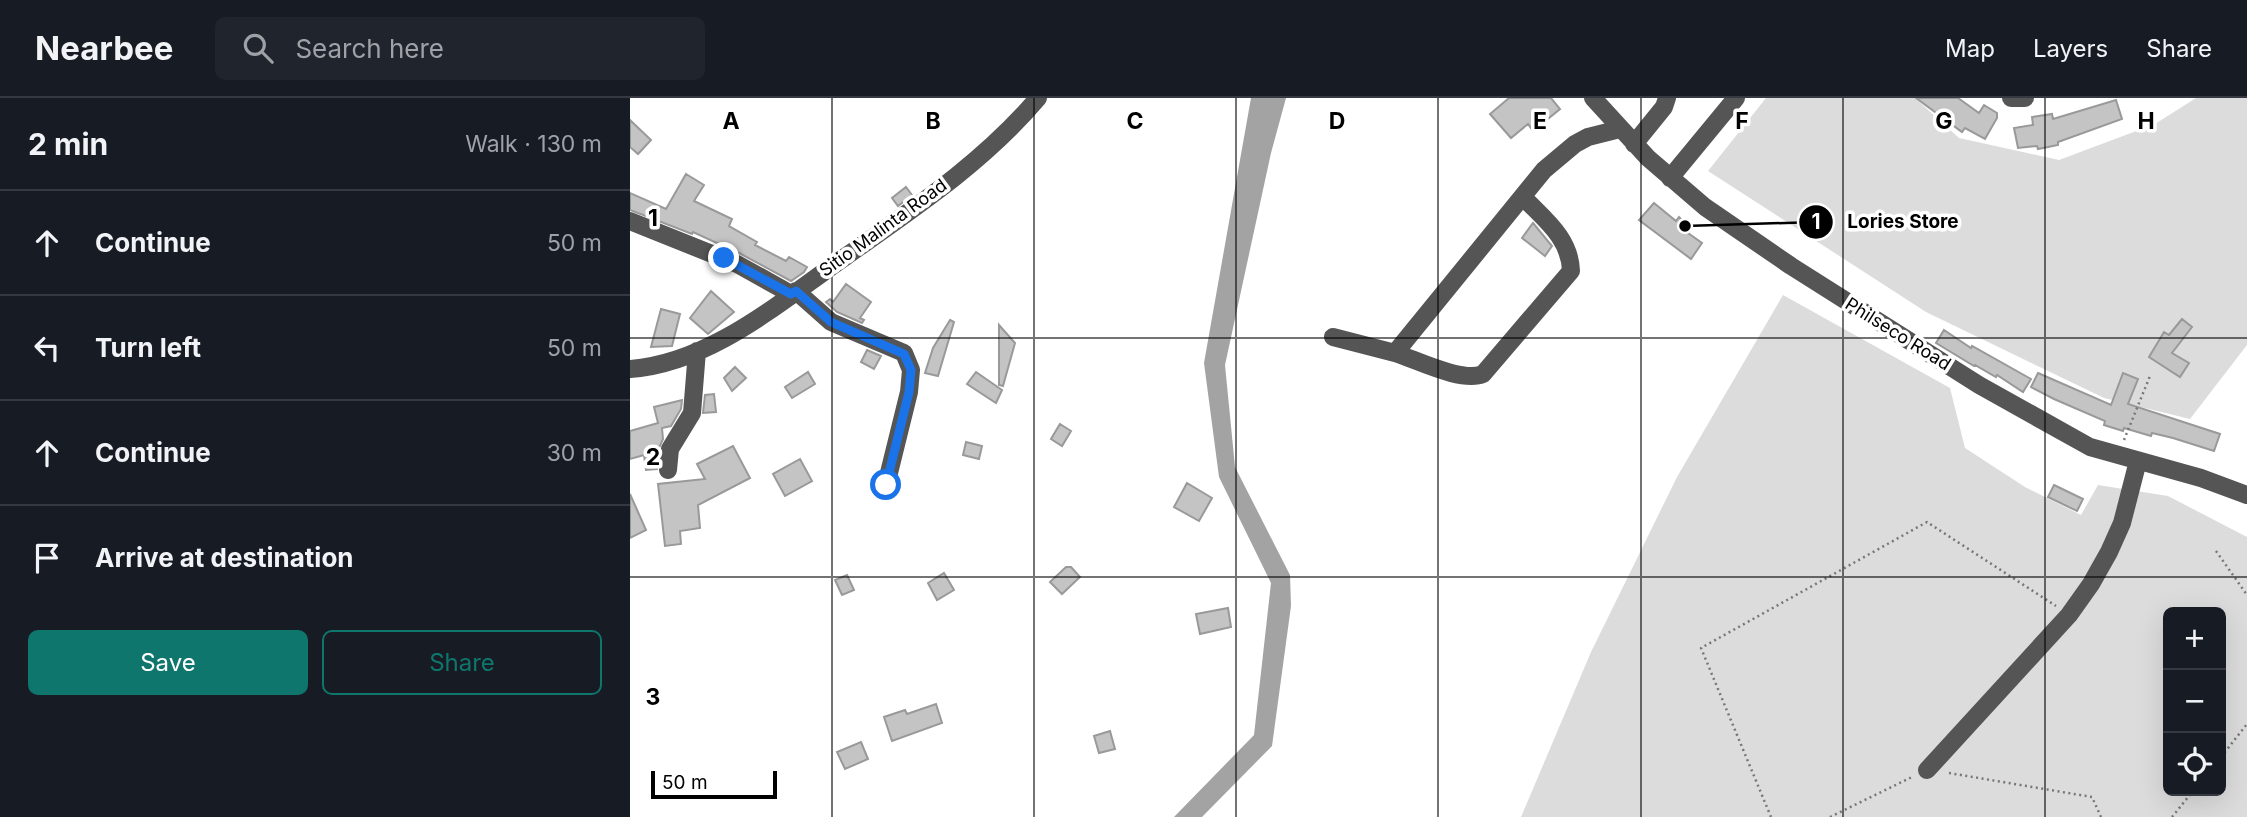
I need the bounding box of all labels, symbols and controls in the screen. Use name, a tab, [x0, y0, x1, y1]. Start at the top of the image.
search box	[215, 17, 705, 80]
text: Nearbee	[35, 28, 173, 68]
icon: search	[239, 29, 277, 67]
text: Search here	[295, 33, 444, 64]
text: Map	[1945, 34, 1995, 63]
text: Layers	[2033, 34, 2108, 63]
text: Share	[2146, 34, 2212, 63]
text: A	[722, 107, 740, 135]
text: B	[925, 107, 941, 135]
text: C	[1126, 107, 1144, 135]
text: D	[1329, 107, 1345, 135]
text: E	[1533, 107, 1547, 135]
text: F	[1735, 107, 1749, 135]
text: G	[1935, 107, 1953, 135]
text: H	[2137, 107, 2155, 135]
text: 2 min	[28, 126, 108, 162]
text: Walk · 130 m	[465, 130, 602, 158]
street label: Sitio Malinta Road	[815, 174, 950, 281]
callout: Lories Store	[1798, 202, 1972, 242]
text: 1	[648, 204, 658, 232]
text: 1	[1811, 209, 1821, 234]
text: Lories Store	[1847, 210, 1959, 233]
icon: ahead	[28, 224, 66, 262]
text: Continue	[95, 227, 211, 258]
text: 50 m	[547, 229, 602, 257]
route end	[708, 242, 739, 273]
street label: Philseco Road	[1842, 293, 1955, 374]
icon: left	[28, 329, 66, 367]
text: Turn left	[95, 332, 201, 363]
text: 50 m	[547, 334, 602, 362]
icon: ahead	[28, 434, 66, 472]
text: Continue	[95, 437, 211, 468]
text: 30 m	[547, 439, 602, 467]
text: 2	[646, 443, 660, 471]
route start	[870, 469, 901, 500]
icon: arrive	[28, 539, 66, 577]
text: Arrive at destination	[95, 542, 354, 573]
map controls	[2163, 607, 2226, 796]
button: +	[2163, 607, 2226, 670]
button: Save	[28, 630, 308, 695]
button: Share	[322, 630, 602, 695]
button: −	[2163, 670, 2226, 733]
text: 3	[646, 683, 660, 711]
button: locate	[2163, 733, 2226, 796]
scale bar	[651, 768, 777, 800]
text: 50 m	[662, 771, 708, 794]

